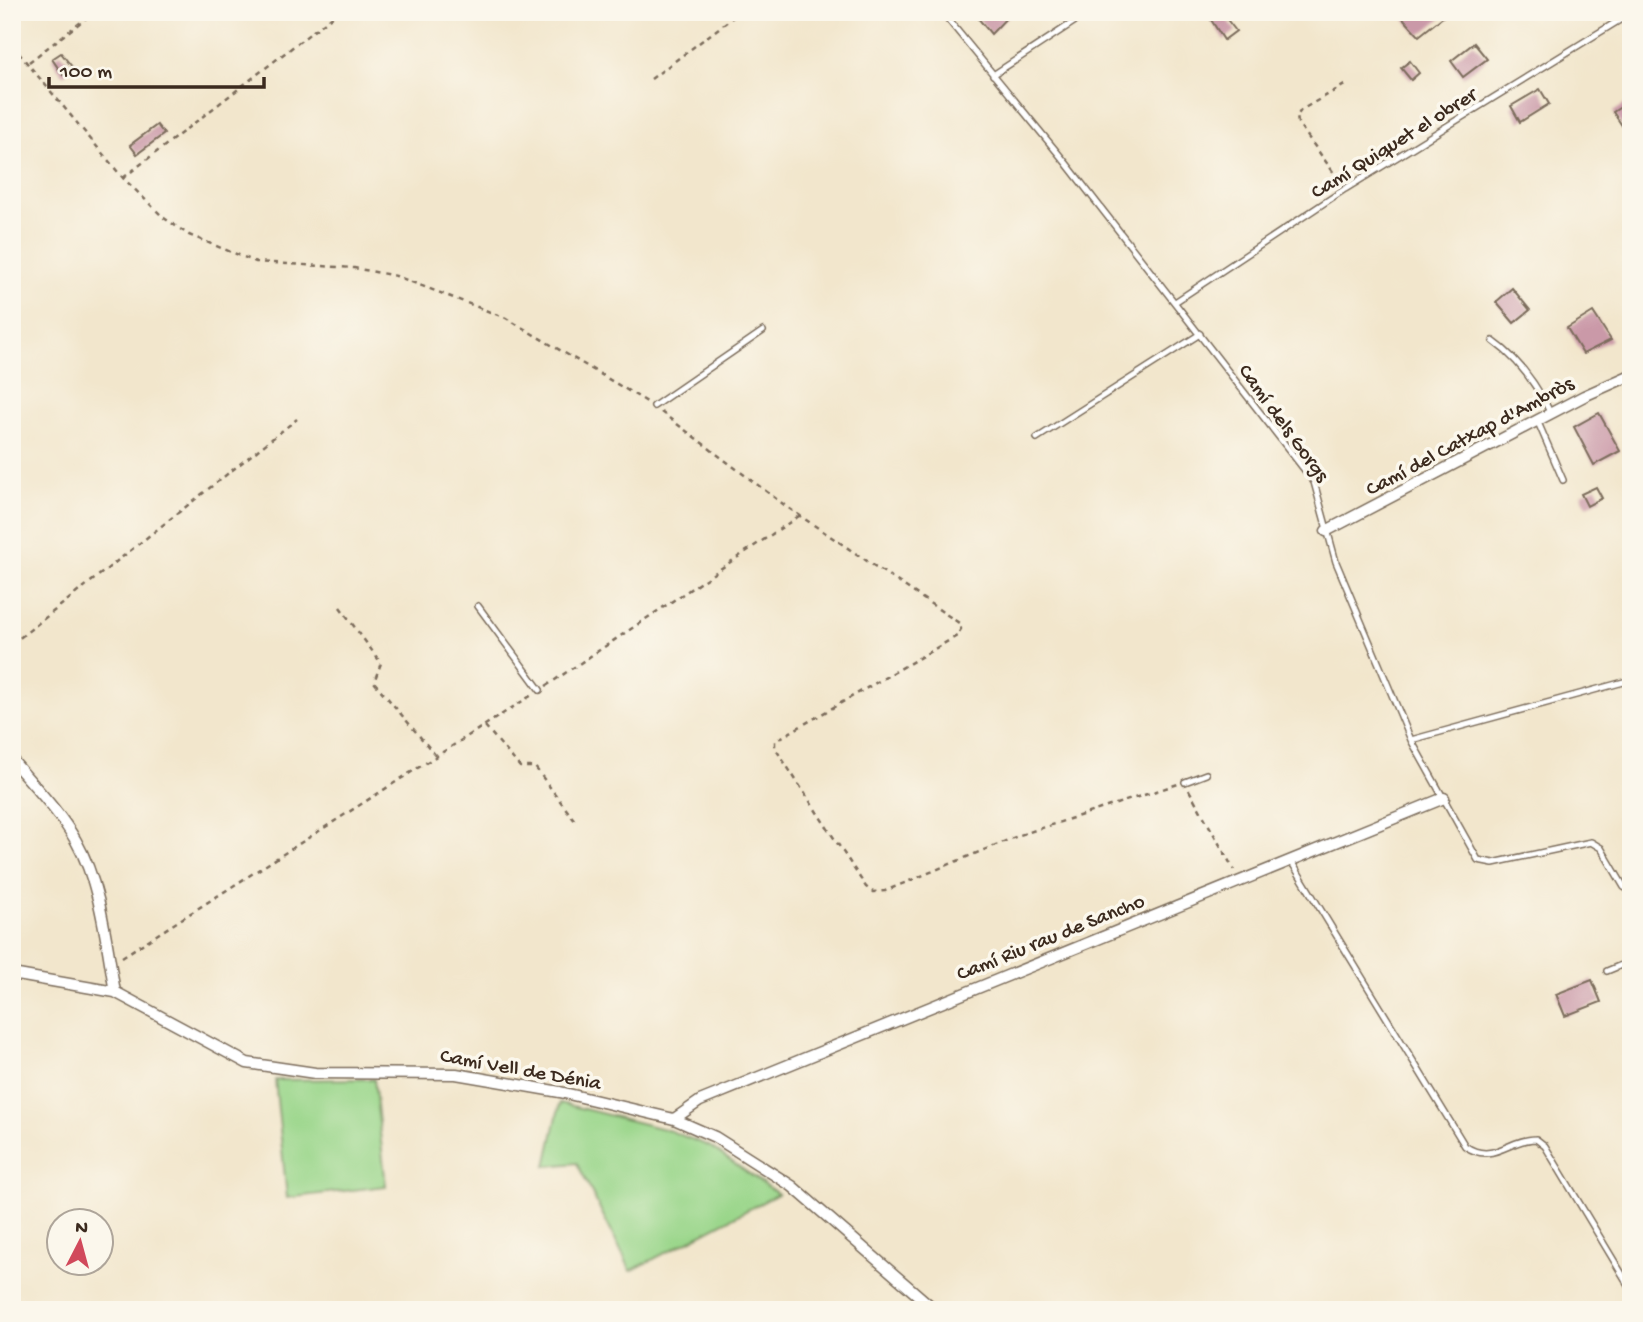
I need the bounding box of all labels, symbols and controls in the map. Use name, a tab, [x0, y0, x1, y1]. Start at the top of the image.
scale bar	[49, 46, 264, 90]
text: 100 m	[59, 61, 112, 86]
street label: Camí Quiquet el obrer	[1307, 83, 1484, 206]
street label: Camí dels Gorgs	[1231, 360, 1334, 489]
street label: Camí del Catxap d'Ambròs	[1362, 372, 1580, 504]
street label: Camí Riu rau de Sancho	[954, 890, 1149, 988]
street label: Camí Vell de Dénia	[438, 1045, 604, 1098]
north arrow	[46, 1206, 116, 1276]
text: N	[74, 1216, 89, 1241]

